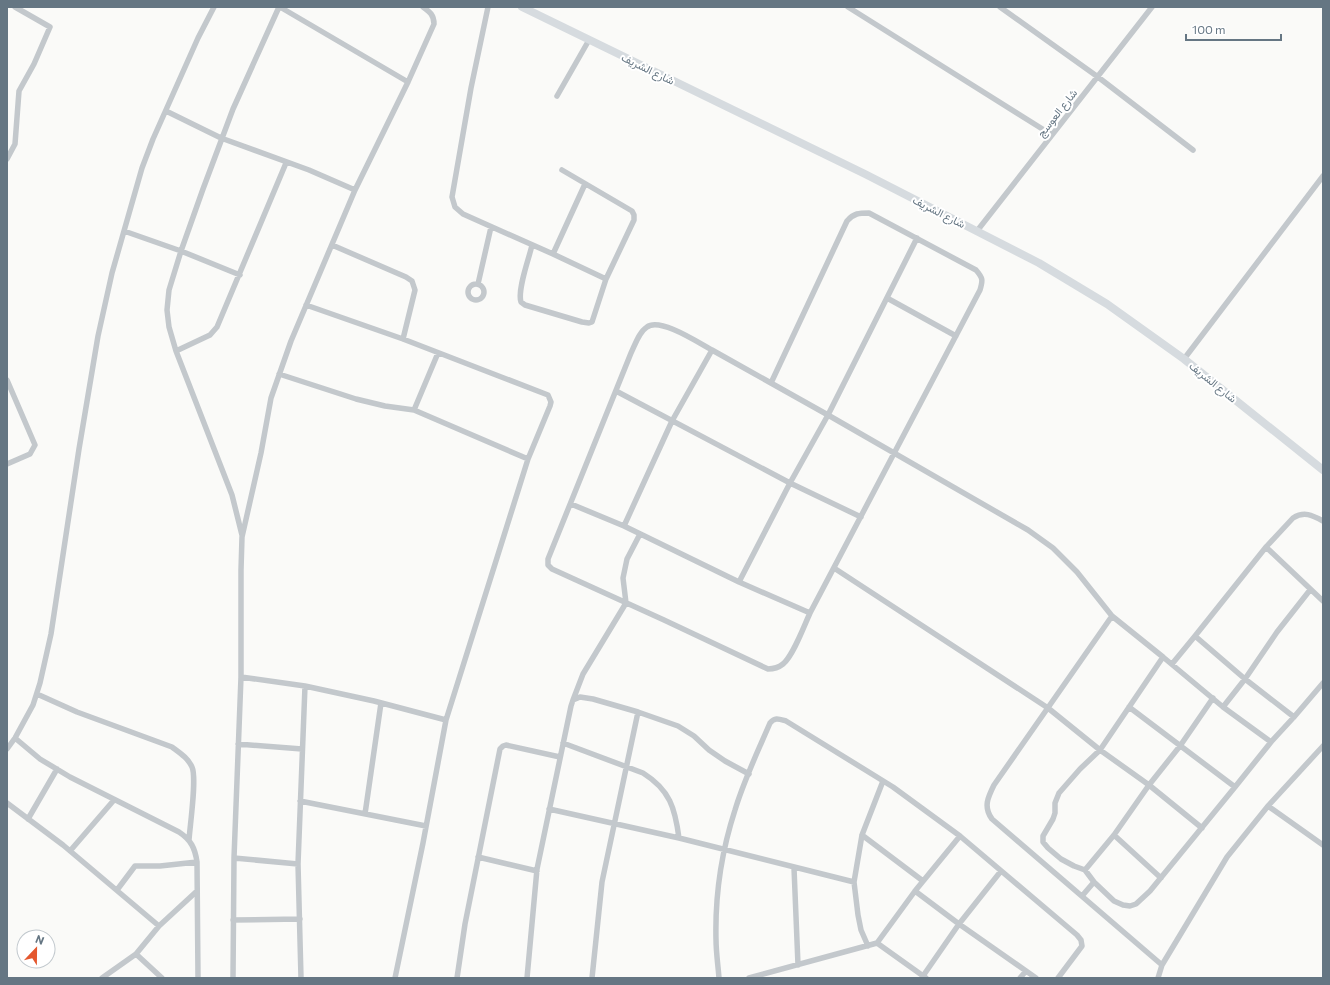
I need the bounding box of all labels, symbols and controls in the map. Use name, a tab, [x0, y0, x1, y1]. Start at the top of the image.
scale bar	[1186, 16, 1281, 42]
text: 100 m	[1192, 22, 1226, 36]
street label: شارع الشريف	[619, 50, 677, 89]
street label: شارع العوسج	[1034, 86, 1081, 141]
street label: شارع الشريف	[910, 193, 968, 232]
street label: شارع الشريف	[1186, 359, 1240, 406]
north arrow	[16, 929, 56, 969]
text: N	[34, 932, 46, 947]

